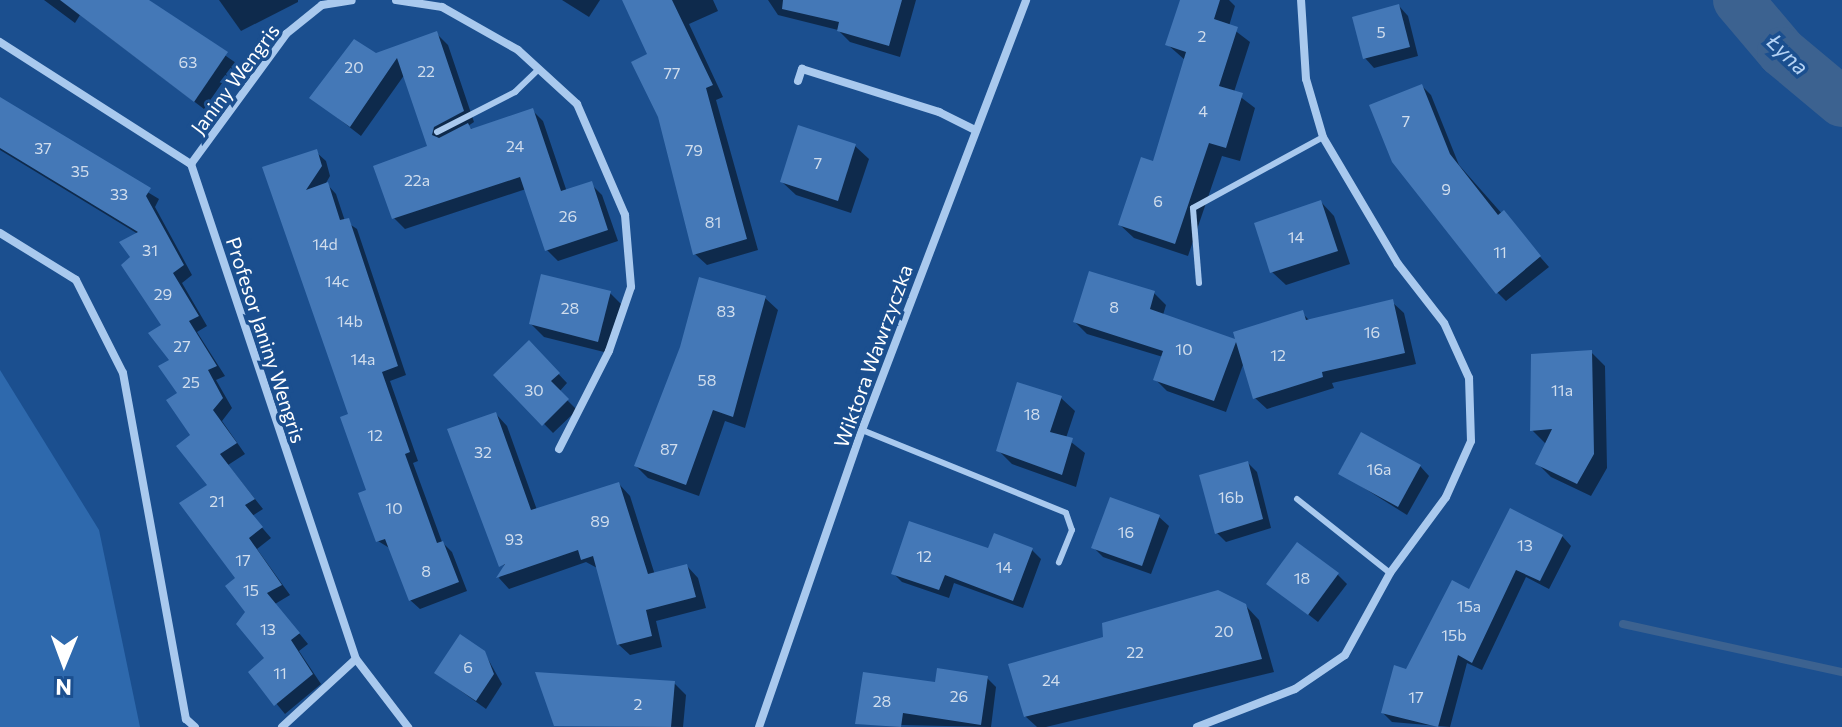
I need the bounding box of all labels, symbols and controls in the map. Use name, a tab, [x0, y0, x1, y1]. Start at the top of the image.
street label: Janiny Wengris	[186, 19, 284, 139]
house number: 5	[1376, 22, 1386, 42]
house number: 2	[1198, 26, 1206, 46]
water label: Łyna	[1762, 28, 1814, 80]
house number: 63	[179, 52, 197, 72]
house number: 20	[344, 57, 364, 77]
house number: 22	[417, 61, 435, 81]
house number: 77	[664, 63, 680, 83]
house number: 4	[1198, 101, 1208, 121]
house number: 7	[1402, 111, 1410, 131]
house number: 24	[506, 136, 524, 156]
house number: 37	[34, 138, 52, 158]
house number: 79	[685, 140, 703, 160]
house number: 7	[814, 153, 822, 173]
house number: 35	[71, 161, 89, 181]
house number: 22a	[404, 170, 430, 190]
house number: 9	[1441, 179, 1451, 199]
house number: 33	[110, 184, 128, 204]
house number: 6	[1153, 191, 1163, 211]
house number: 26	[559, 206, 577, 226]
house number: 81	[705, 212, 721, 232]
house number: 14	[1288, 227, 1304, 247]
street label: Profesor Janiny Wengris	[221, 234, 311, 446]
house number: 14d	[312, 234, 338, 254]
house number: 31	[142, 240, 158, 260]
house number: 11	[1493, 242, 1507, 262]
street label: Wiktora Wawrzyczka	[829, 261, 917, 451]
house number: 14c	[325, 271, 349, 291]
house number: 29	[154, 284, 172, 304]
house number: 8	[1109, 297, 1119, 317]
house number: 28	[561, 298, 579, 318]
house number: 83	[717, 301, 735, 321]
house number: 14b	[337, 311, 363, 331]
house number: 16	[1364, 322, 1380, 342]
house number: 27	[173, 336, 191, 356]
house number: 10	[1175, 339, 1193, 359]
house number: 12	[1270, 345, 1286, 365]
house number: 14a	[351, 349, 375, 369]
house number: 58	[698, 370, 716, 390]
house number: 25	[182, 372, 200, 392]
house number: 30	[524, 380, 544, 400]
house number: 11a	[1551, 380, 1573, 400]
house number: 18	[1024, 404, 1040, 424]
house number: 12	[367, 425, 383, 445]
house number: 87	[660, 439, 678, 459]
house number: 32	[474, 442, 492, 462]
house number: 16a	[1367, 459, 1391, 479]
house number: 16b	[1218, 487, 1244, 507]
house number: 21	[209, 491, 225, 511]
house number: 10	[385, 498, 403, 518]
house number: 89	[590, 511, 610, 531]
house number: 16	[1118, 522, 1134, 542]
house number: 93	[505, 529, 523, 549]
house number: 13	[1517, 535, 1533, 555]
house number: 12	[916, 546, 932, 566]
house number: 17	[235, 550, 251, 570]
house number: 14	[996, 557, 1012, 577]
house number: 8	[421, 561, 431, 581]
house number: 18	[1294, 568, 1310, 588]
house number: 15	[243, 580, 259, 600]
house number: 15a	[1457, 596, 1481, 616]
house number: 13	[260, 619, 276, 639]
house number: 20	[1214, 621, 1234, 641]
north arrow	[24, 623, 104, 703]
house number: 15b	[1441, 625, 1467, 645]
house number: 22	[1126, 642, 1144, 662]
house number: 6	[463, 657, 473, 677]
house number: 11	[273, 663, 287, 683]
house number: 24	[1042, 670, 1060, 690]
text: N	[55, 674, 72, 701]
house number: 26	[950, 686, 968, 706]
house number: 17	[1408, 687, 1424, 707]
house number: 28	[873, 691, 891, 711]
house number: 2	[634, 694, 642, 714]

